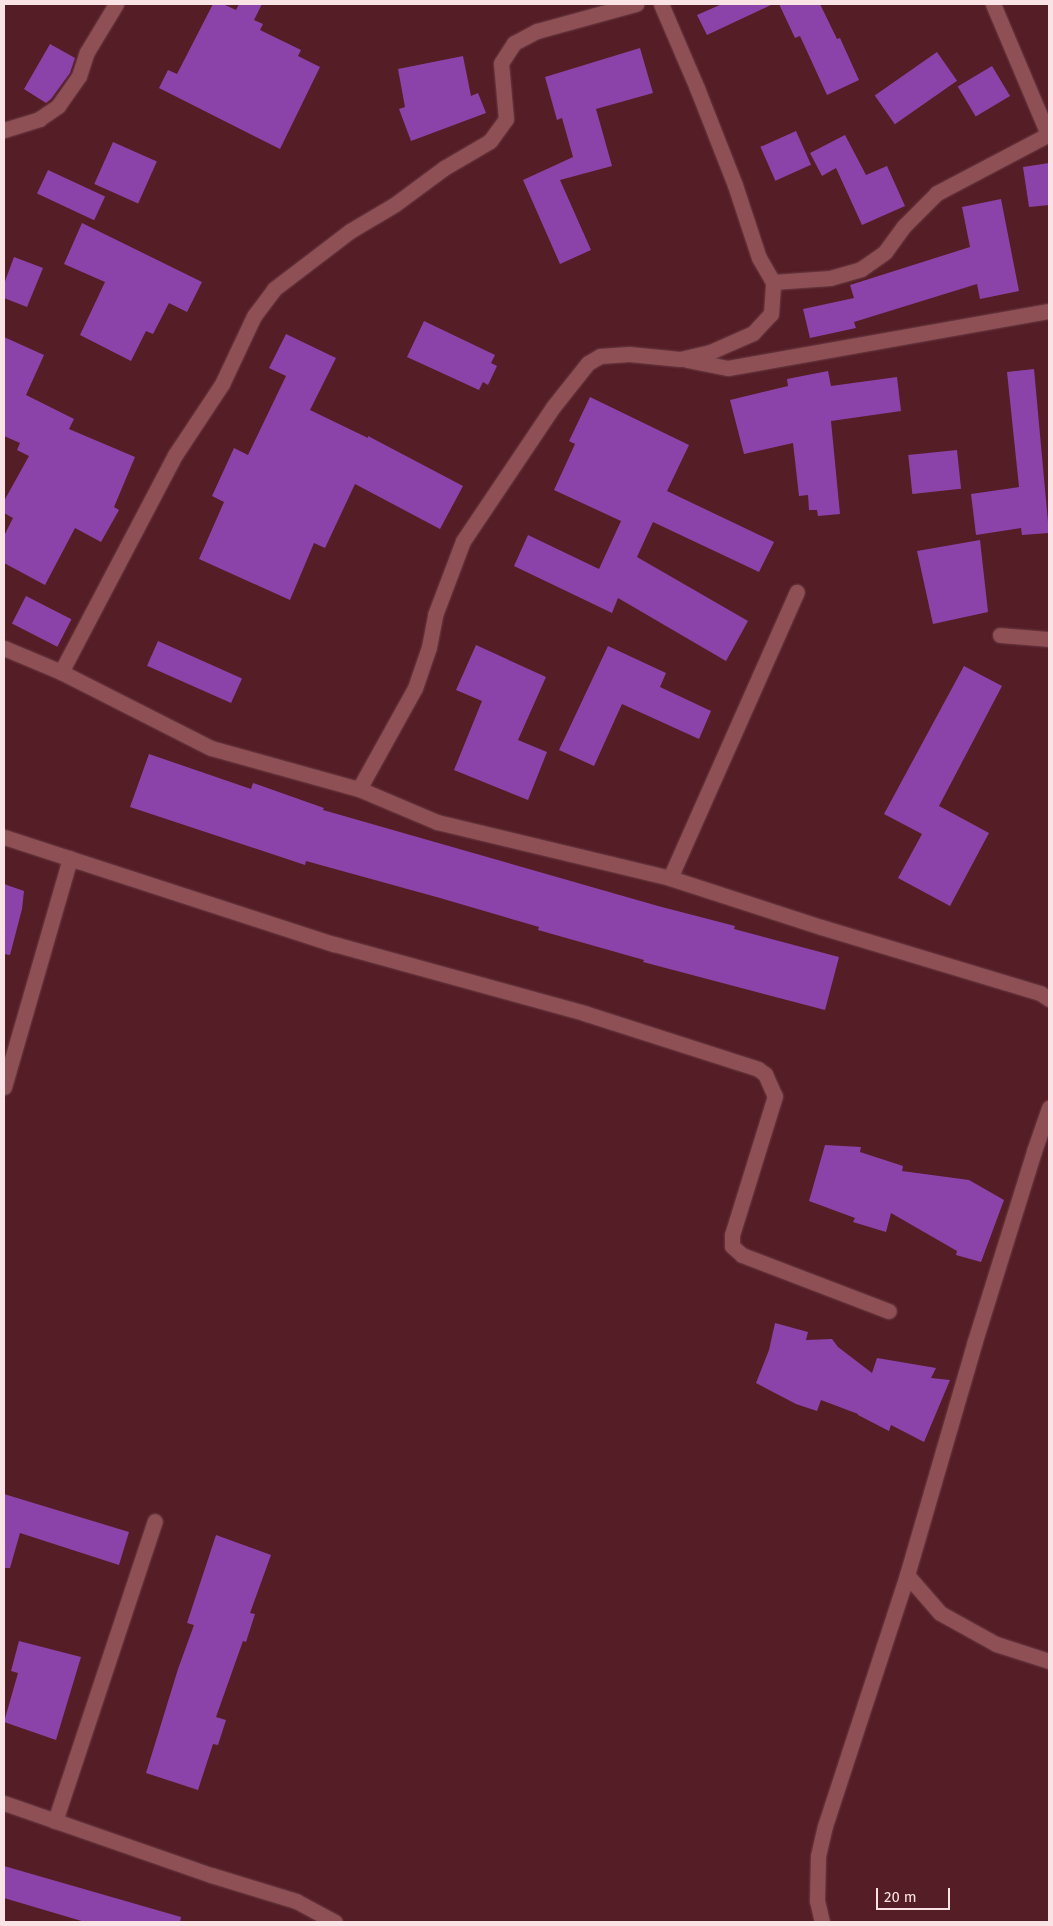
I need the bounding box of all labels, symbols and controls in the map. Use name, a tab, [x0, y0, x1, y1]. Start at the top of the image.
scale bar	[878, 1878, 952, 1910]
text: 20 m	[884, 1888, 917, 1906]

